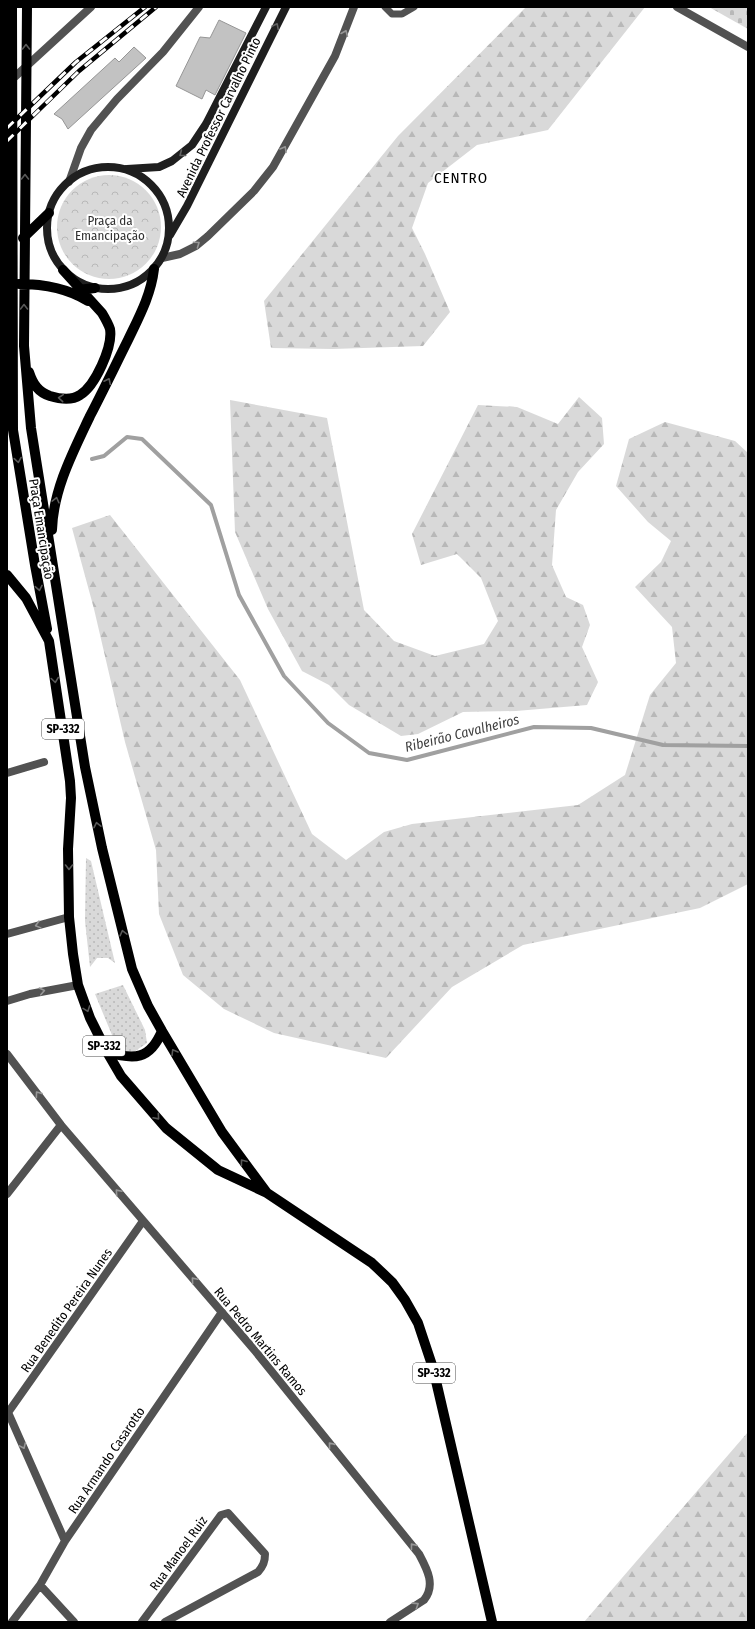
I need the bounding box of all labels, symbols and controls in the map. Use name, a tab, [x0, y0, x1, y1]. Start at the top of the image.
one-way arrow	[271, 23, 279, 31]
one-way arrow	[340, 30, 348, 37]
street label: Avenida Professor Carvalho Pinto	[173, 35, 264, 200]
one-way arrow	[22, 44, 30, 50]
one-way arrow	[280, 146, 287, 153]
one-way arrow	[179, 149, 186, 156]
district label: CENTRO	[434, 169, 488, 187]
one-way arrow	[21, 174, 29, 180]
park label: Praça da Emancipação	[75, 213, 145, 243]
one-way arrow	[193, 242, 200, 249]
one-way arrow	[20, 304, 28, 310]
one-way arrow	[103, 378, 111, 385]
one-way arrow	[58, 394, 65, 403]
one-way arrow	[13, 457, 22, 463]
street label: Praça Emancipação	[26, 478, 57, 581]
one-way arrow	[51, 497, 60, 504]
one-way arrow	[34, 585, 43, 592]
one-way arrow	[50, 677, 59, 683]
water label: Ribeirão Cavalheiros	[403, 711, 521, 756]
road number: SP-332	[42, 719, 84, 739]
one-way arrow	[94, 822, 102, 828]
one-way arrow	[65, 864, 73, 870]
one-way arrow	[35, 920, 42, 929]
one-way arrow	[120, 930, 128, 936]
one-way arrow	[39, 988, 45, 996]
one-way arrow	[82, 1005, 91, 1012]
road number: SP-332	[83, 1036, 125, 1056]
one-way arrow	[172, 1049, 179, 1056]
one-way arrow	[36, 1091, 43, 1098]
one-way arrow	[152, 1113, 159, 1120]
one-way arrow	[240, 1159, 248, 1166]
one-way arrow	[115, 1189, 122, 1196]
street label: Rua Benedito Pereira Nunes	[18, 1245, 115, 1375]
one-way arrow	[192, 1278, 199, 1285]
street label: Rua Pedro Martins Ramos	[211, 1284, 310, 1399]
road number: SP-332	[413, 1363, 455, 1383]
street label: Rua Armando Casarotto	[65, 1404, 148, 1517]
one-way arrow	[18, 1441, 26, 1449]
one-way arrow	[329, 1442, 336, 1449]
street label: Rua Manoel Ruiz	[147, 1513, 210, 1593]
one-way arrow	[411, 1543, 418, 1550]
one-way arrow	[411, 1603, 418, 1610]

